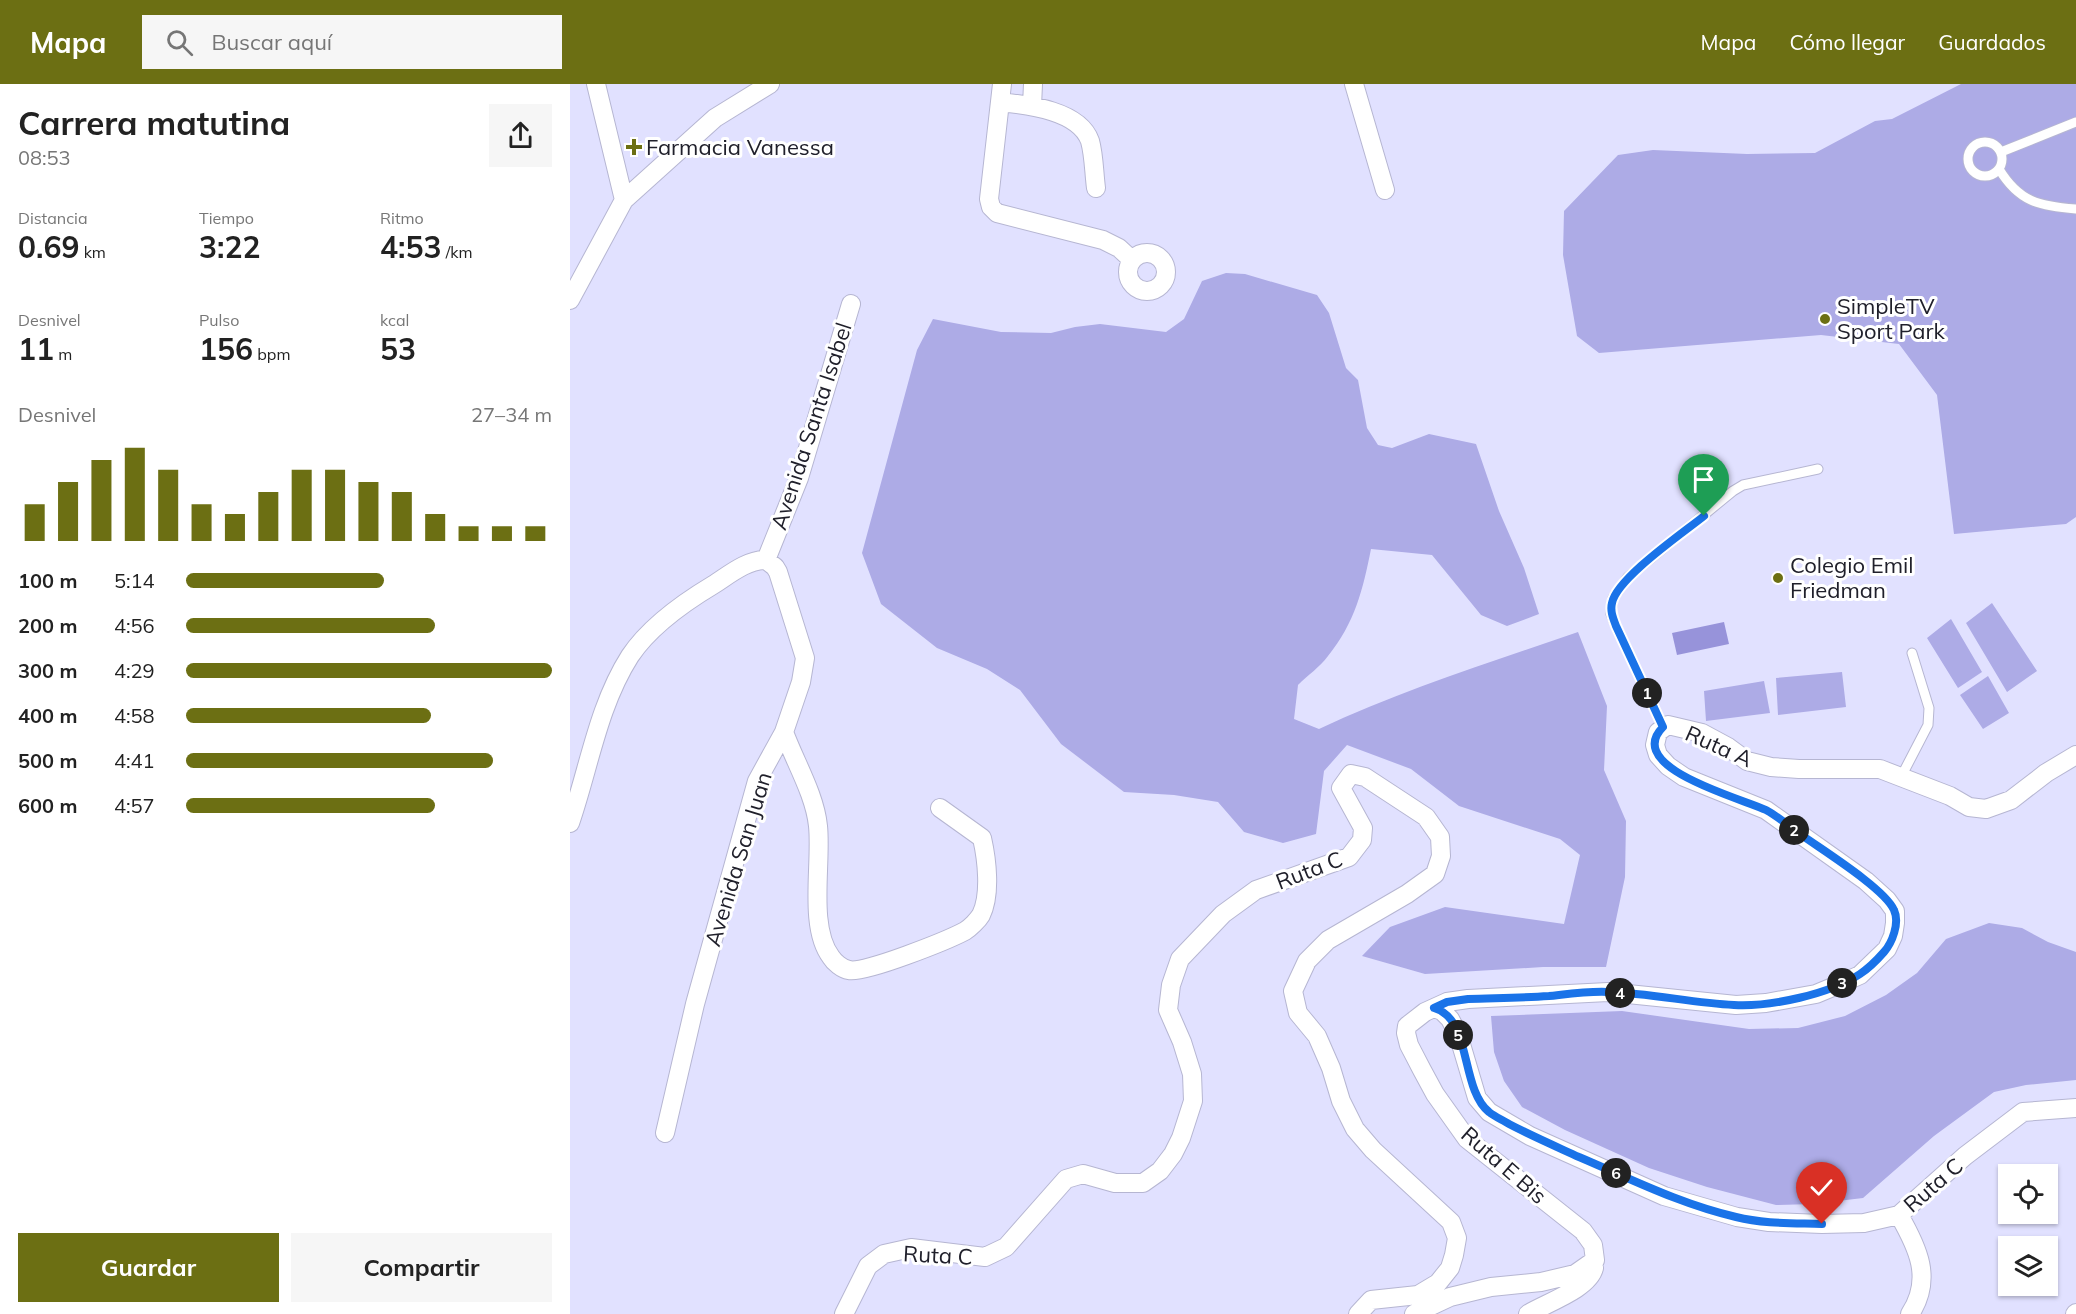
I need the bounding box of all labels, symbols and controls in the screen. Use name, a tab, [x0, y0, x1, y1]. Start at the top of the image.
search box	[142, 15, 562, 69]
text: Mapa	[30, 25, 106, 60]
icon: search	[163, 26, 196, 59]
text: Buscar aquí	[211, 28, 332, 56]
text: Mapa	[1701, 29, 1756, 55]
text: Cómo llegar	[1789, 29, 1905, 55]
text: Guardados	[1938, 29, 2046, 55]
text: Carrera matutina	[18, 102, 290, 143]
button: share	[489, 104, 552, 167]
place label: Farmacia Vanessa	[646, 133, 834, 161]
marker: Farmacia Vanessa	[627, 140, 641, 154]
text: 08:53	[18, 145, 71, 170]
text: Distancia	[18, 208, 88, 228]
text: Tiempo	[199, 208, 254, 228]
text: Ritmo	[380, 208, 424, 228]
text: 0.69	[18, 228, 79, 266]
text: 3:22	[199, 228, 260, 266]
text: 4:53	[380, 228, 441, 266]
text: km	[79, 242, 106, 262]
text: /km	[441, 242, 472, 262]
place label: SimpleTV Sport Park	[1837, 292, 1945, 345]
text: Desnivel	[18, 310, 81, 330]
text: Pulso	[199, 310, 239, 330]
text: kcal	[380, 310, 409, 330]
marker: SimpleTV Sport Park	[1818, 312, 1832, 326]
street label: Avenida Santa Isabel	[764, 319, 858, 533]
text: 11	[18, 330, 54, 368]
text: 156	[199, 330, 253, 368]
text: 53	[380, 330, 416, 368]
text: m	[54, 344, 72, 364]
text: bpm	[253, 344, 290, 364]
text: Desnivel	[18, 402, 96, 427]
text: 27–34 m	[471, 402, 552, 427]
pin	[1678, 454, 1729, 516]
icon: arrive	[1687, 463, 1720, 496]
place label: Colegio Emil Friedman	[1790, 551, 1914, 604]
text: 100 m	[18, 568, 77, 593]
text: 5:14	[114, 568, 155, 593]
marker: Colegio Emil Friedman	[1771, 571, 1785, 585]
text: 200 m	[18, 613, 77, 638]
text: 4:56	[114, 613, 155, 638]
text: 300 m	[18, 658, 77, 683]
text: 4:29	[114, 658, 155, 683]
pin: 1	[1632, 678, 1662, 708]
text: 1	[1642, 683, 1652, 703]
text: 400 m	[18, 703, 77, 728]
text: 4:58	[114, 703, 155, 728]
street label: Ruta A	[1681, 719, 1757, 773]
text: 500 m	[18, 748, 77, 773]
text: 4:41	[114, 748, 155, 773]
street label: Avenida San Juan	[698, 768, 778, 950]
text: 600 m	[18, 793, 77, 818]
text: 4:57	[114, 793, 155, 818]
pin: 2	[1779, 815, 1809, 845]
text: 2	[1789, 820, 1799, 840]
street label: Ruta C	[1271, 844, 1347, 896]
pin: 3	[1827, 968, 1857, 998]
text: 3	[1837, 973, 1847, 993]
pin: 4	[1605, 978, 1635, 1008]
text: 4	[1615, 983, 1625, 1003]
pin: 5	[1443, 1020, 1473, 1050]
text: 5	[1453, 1025, 1463, 1045]
street label: Ruta E Bis	[1455, 1120, 1553, 1210]
street label: Ruta C	[1898, 1152, 1968, 1218]
pin: 6	[1601, 1158, 1631, 1188]
pin	[1796, 1162, 1847, 1224]
text: 6	[1611, 1163, 1621, 1183]
map controls	[1998, 1164, 2058, 1296]
button: locate	[1998, 1164, 2058, 1224]
icon: check	[1805, 1171, 1838, 1204]
button: Guardar	[18, 1233, 279, 1302]
button: Compartir	[291, 1233, 552, 1302]
button: layers	[1998, 1236, 2058, 1296]
street label: Ruta C	[903, 1239, 973, 1271]

